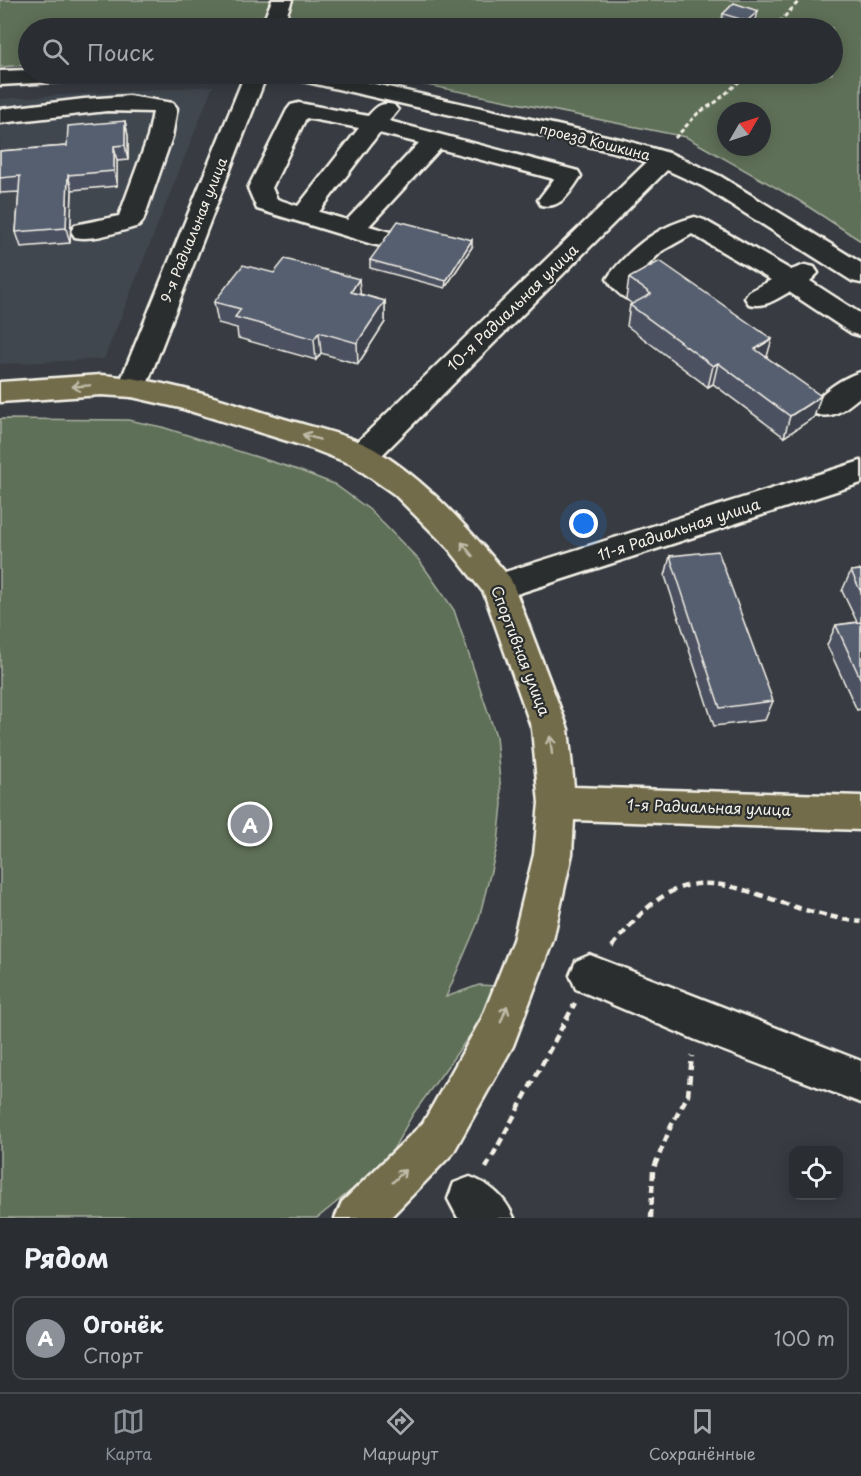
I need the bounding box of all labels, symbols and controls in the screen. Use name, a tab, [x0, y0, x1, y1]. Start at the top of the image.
search box	[18, 18, 843, 84]
icon: search	[39, 35, 72, 68]
text: Поиск	[87, 35, 154, 68]
north arrow	[717, 102, 771, 156]
street label: проезд Кошкина	[538, 118, 653, 165]
street label: 9-я Радиальная улица	[155, 154, 232, 306]
street label: 10-я Радиальная улица	[441, 238, 583, 376]
one-way arrow	[72, 381, 92, 392]
one-way arrow	[302, 431, 321, 442]
street label: 11-я Радиальная улица	[594, 491, 763, 566]
your location	[569, 509, 598, 538]
one-way arrow	[460, 542, 474, 557]
street label: Спортивная улица	[486, 582, 557, 719]
one-way arrow	[545, 735, 556, 755]
street label: 1-я Радиальная улица	[627, 792, 792, 821]
pin: A	[230, 802, 270, 846]
one-way arrow	[500, 1005, 511, 1024]
map controls	[789, 1146, 843, 1200]
button: locate	[789, 1146, 843, 1200]
one-way arrow	[392, 1169, 407, 1184]
text: Рядом	[24, 1238, 109, 1277]
text: Огонёк	[83, 1307, 163, 1340]
text: A	[38, 1323, 53, 1353]
text: 100 m	[774, 1323, 835, 1353]
text: Спорт	[83, 1340, 143, 1370]
tab: Карта	[105, 1405, 152, 1465]
tab: Маршрут	[363, 1405, 438, 1465]
tab: Сохранённые	[649, 1405, 756, 1465]

